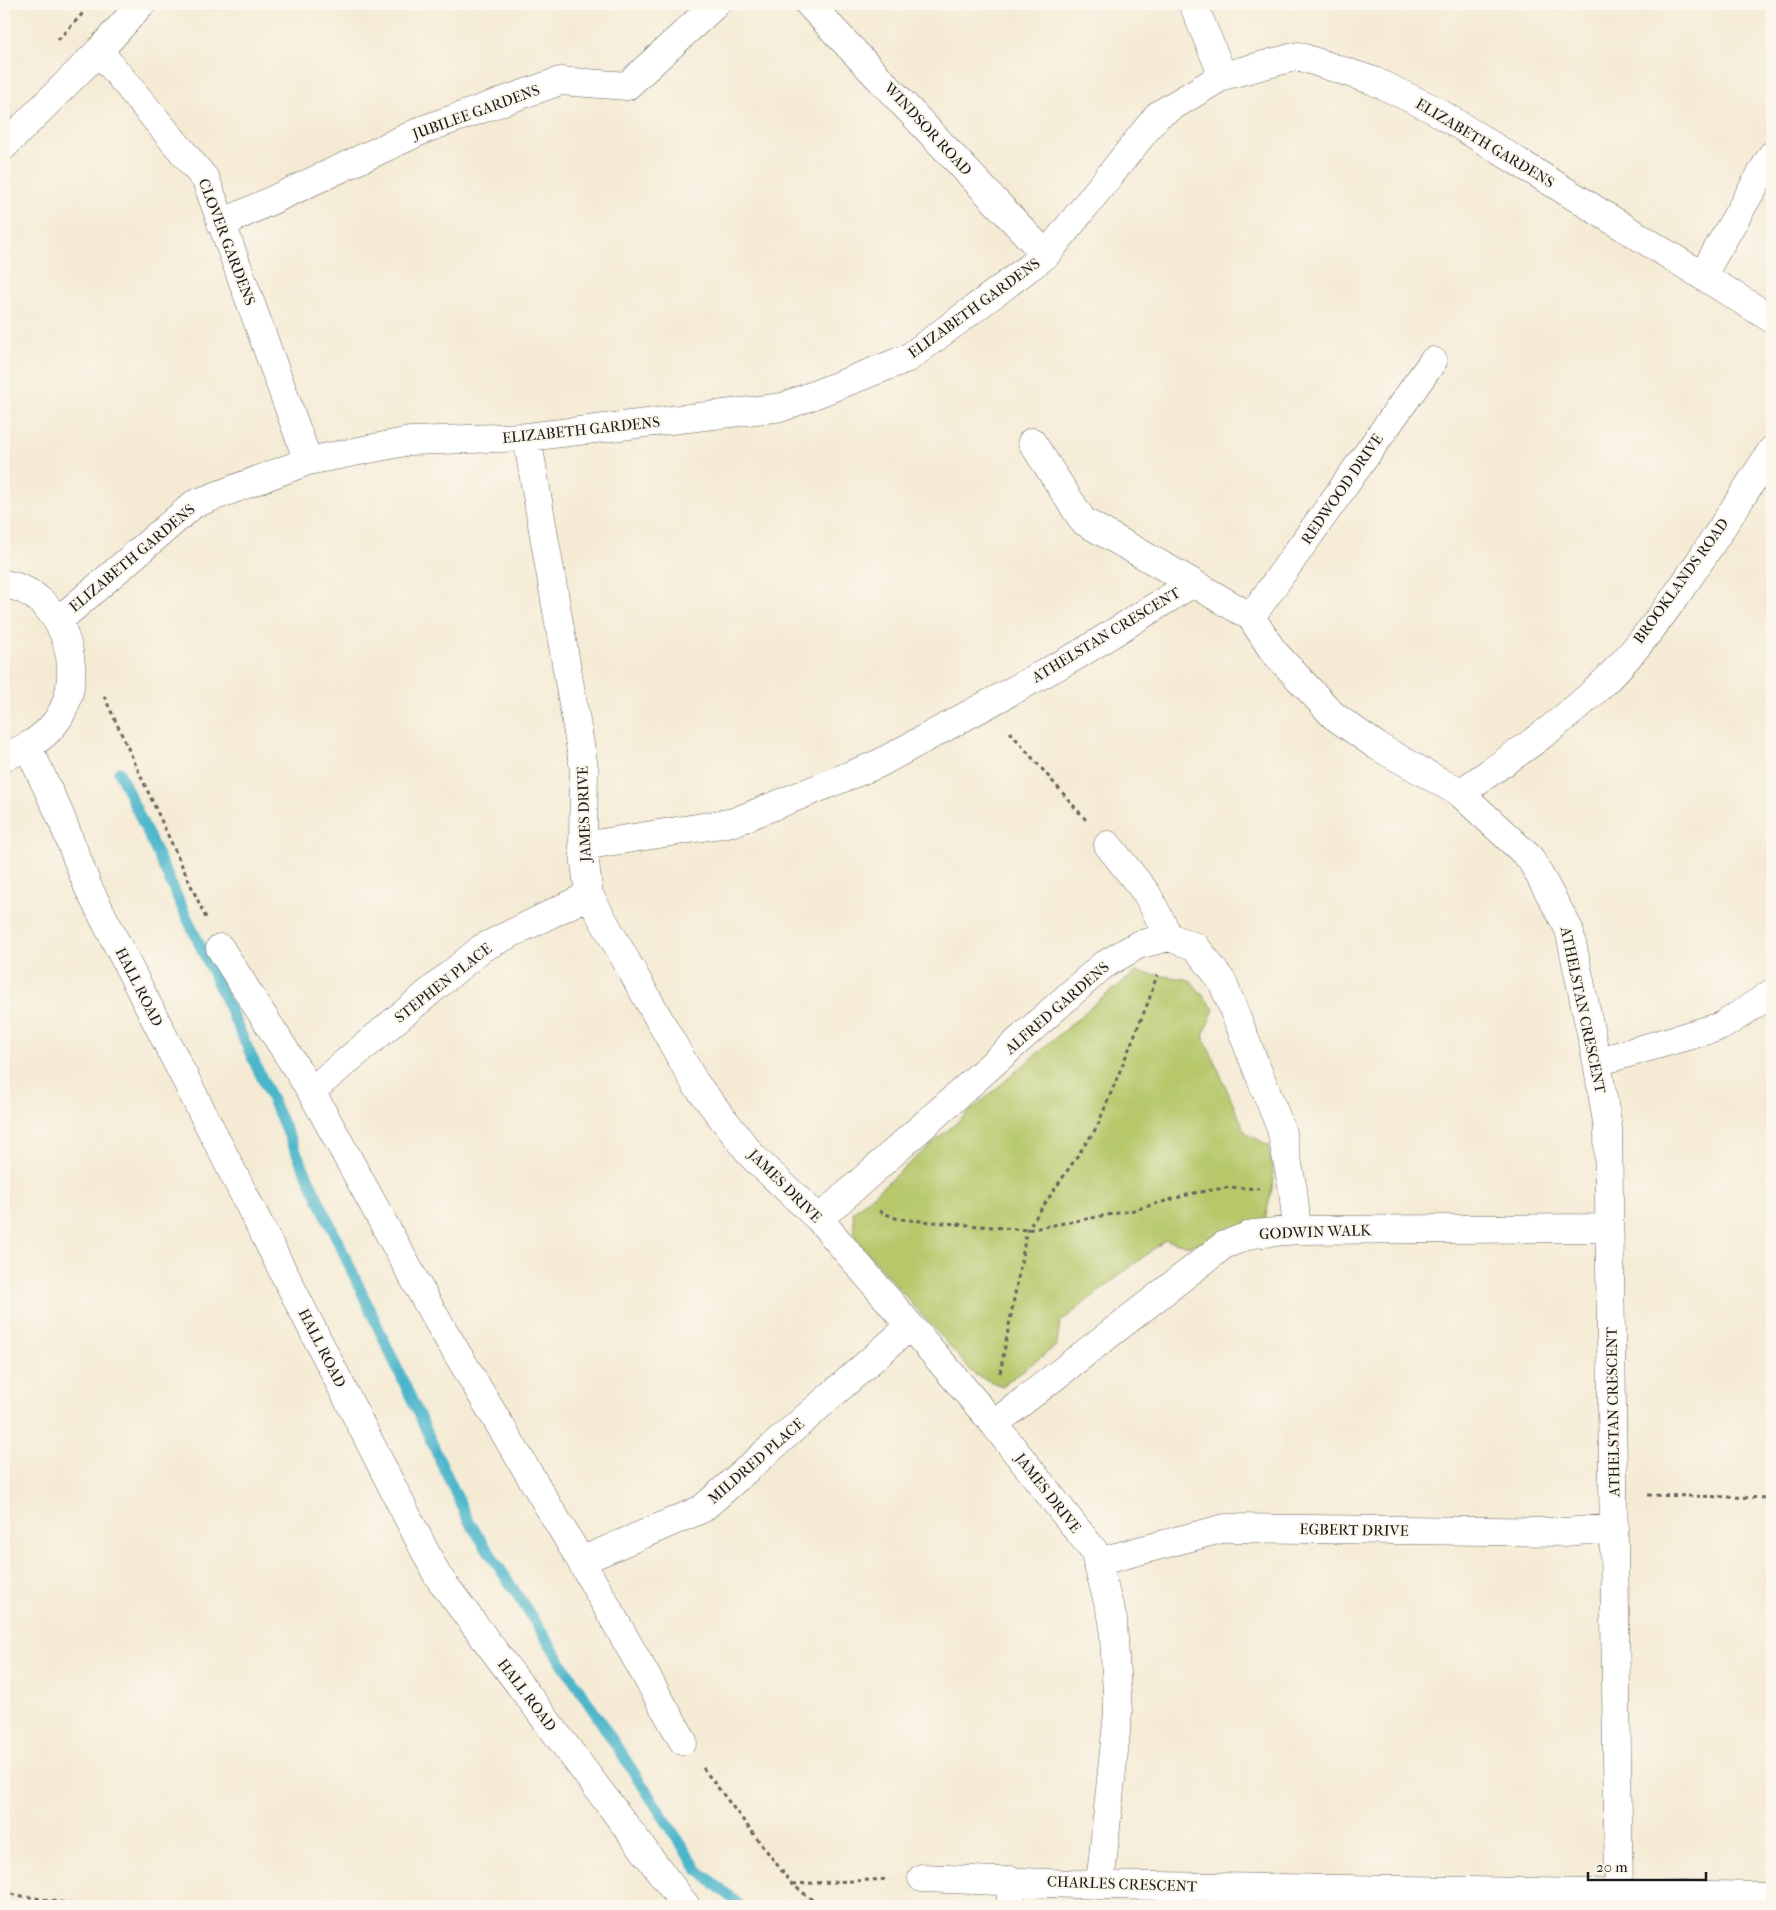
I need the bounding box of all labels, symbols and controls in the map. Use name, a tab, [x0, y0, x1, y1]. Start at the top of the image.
street label: WINDSOR ROAD	[880, 78, 976, 179]
street label: JUBILEE GARDENS	[409, 81, 542, 144]
street label: ELIZABETH GARDENS	[1412, 94, 1558, 192]
street label: CLOVER GARDENS	[195, 176, 260, 308]
street label: ELIZABETH GARDENS	[905, 254, 1044, 362]
street label: ELIZABETH GARDENS	[501, 413, 661, 447]
street label: REDWOOD DRIVE	[1297, 430, 1387, 548]
street label: ELIZABETH GARDENS	[65, 500, 199, 616]
street label: BROOKLANDS ROAD	[1629, 515, 1733, 647]
street label: ATHELSTAN CRESCENT	[1028, 583, 1184, 687]
street label: JAMES DRIVE	[573, 766, 595, 863]
street label: ATHELSTAN CRESCENT	[1556, 924, 1610, 1096]
street label: STEPHEN PLACE	[391, 939, 495, 1027]
street label: HALL ROAD	[111, 945, 167, 1029]
street label: ALFRED GARDENS	[1000, 958, 1113, 1059]
street label: JAMES DRIVE	[744, 1145, 825, 1226]
street label: GODWIN WALK	[1259, 1221, 1372, 1243]
street label: HALL ROAD	[294, 1306, 350, 1390]
street label: ATHELSTAN CRESCENT	[1603, 1326, 1623, 1498]
street label: MILDRED PLACE	[704, 1414, 808, 1508]
street label: JAMES DRIVE	[1011, 1449, 1085, 1536]
street label: EGBERT DRIVE	[1299, 1520, 1409, 1540]
street label: HALL ROAD	[494, 1655, 560, 1735]
scale bar	[1588, 1850, 1706, 1882]
text: 20 m	[1596, 1858, 1628, 1876]
street label: CHARLES CRESCENT	[1047, 1872, 1198, 1896]

